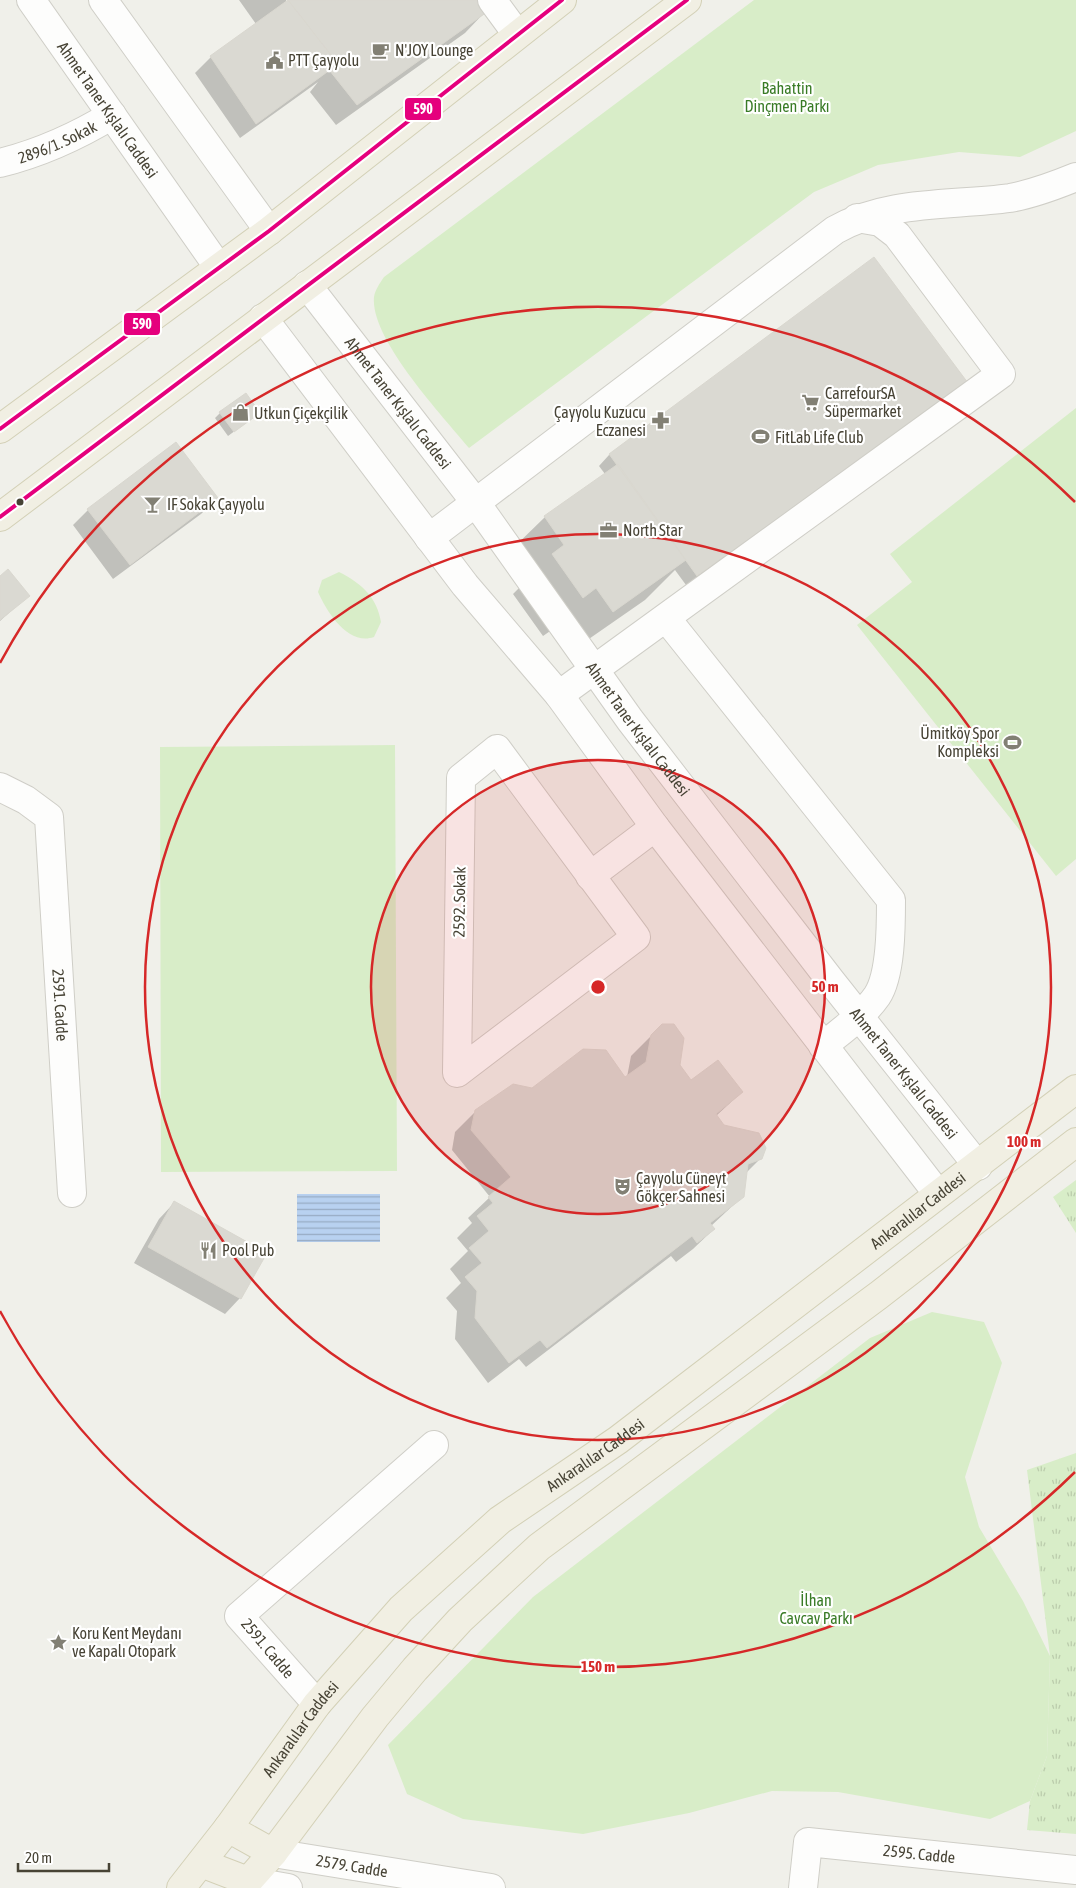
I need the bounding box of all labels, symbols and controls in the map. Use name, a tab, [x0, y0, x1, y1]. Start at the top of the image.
street label: Ahmet Taner Kışlalı Caddesi	[54, 38, 162, 181]
cafe icon: N'JOY Lounge	[371, 40, 391, 60]
place label: N'JOY Lounge	[395, 41, 473, 60]
public building icon: PTT Çayyolu	[264, 50, 284, 70]
place label: PTT Çayyolu	[288, 51, 359, 70]
park label: Bahattin Dinçmen Parkı	[745, 79, 829, 116]
line badge: 590	[404, 97, 442, 121]
text: 590	[413, 101, 433, 117]
street label: 2896/1. Sokak	[16, 117, 100, 166]
line badge: 590	[123, 312, 161, 336]
text: 590	[132, 316, 152, 332]
street label: Ahmet Taner Kışlalı Caddesi	[342, 333, 455, 472]
place label: CarrefourSA Süpermarket	[825, 384, 902, 421]
supermarket icon: CarrefourSA Süpermarket	[801, 392, 821, 412]
shop icon: Utkun Çiçekçilik	[230, 403, 250, 423]
place label: Çayyolu Kuzucu Eczanesi	[554, 403, 646, 439]
place label: Utkun Çiçekçilik	[254, 404, 348, 423]
pharmacy icon: Çayyolu Kuzucu Eczanesi	[650, 411, 670, 431]
sports icon: FitLab Life Club	[751, 427, 771, 447]
place label: FitLab Life Club	[775, 428, 864, 446]
bar icon: IF Sokak Çayyolu	[143, 494, 163, 514]
place label: IF Sokak Çayyolu	[167, 495, 265, 514]
unlabelled marker	[15, 497, 25, 507]
office icon: North Star	[599, 520, 619, 540]
place label: North Star	[623, 521, 683, 539]
street label: Ahmet Taner Kışlalı Caddesi	[583, 659, 694, 799]
place label: Ümitköy Spor Kompleksi	[920, 724, 999, 761]
sports icon: Ümitköy Spor Kompleksi	[1003, 732, 1023, 752]
street label: 2592. Sokak	[449, 866, 469, 938]
street label: 2591. Cadde	[49, 968, 72, 1042]
centre of rings	[589, 978, 607, 996]
text: 50 m	[812, 978, 839, 995]
street label: Ahmet Taner Kışlalı Caddesi	[847, 1004, 962, 1142]
text: 100 m	[1007, 1133, 1041, 1150]
street label: Ankaralılar Caddesi	[867, 1168, 969, 1252]
place label: Çayyolu Cüneyt Gökçer Sahnesi	[636, 1169, 727, 1206]
theatre icon: Çayyolu Cüneyt Gökçer Sahnesi	[612, 1177, 632, 1197]
restaurant icon: Pool Pub	[198, 1240, 218, 1260]
place label: Pool Pub	[222, 1241, 274, 1259]
street label: Ankaralılar Caddesi	[543, 1415, 647, 1495]
park label: İlhan Cavcav Parkı	[779, 1591, 853, 1627]
street label: 2591. Cadde	[238, 1615, 298, 1681]
place label: Koru Kent Meydanı ve Kapalı Otopark	[72, 1624, 182, 1661]
place icon: Koru Kent Meydanı ve Kapalı Otopark	[48, 1632, 68, 1652]
text: 150 m	[581, 1658, 615, 1675]
street label: Ankaralılar Caddesi	[259, 1677, 342, 1780]
scale bar	[18, 1840, 109, 1872]
street label: 2595. Cadde	[882, 1841, 956, 1866]
text: 20 m	[25, 1849, 52, 1866]
street label: 2579. Cadde	[315, 1851, 389, 1880]

